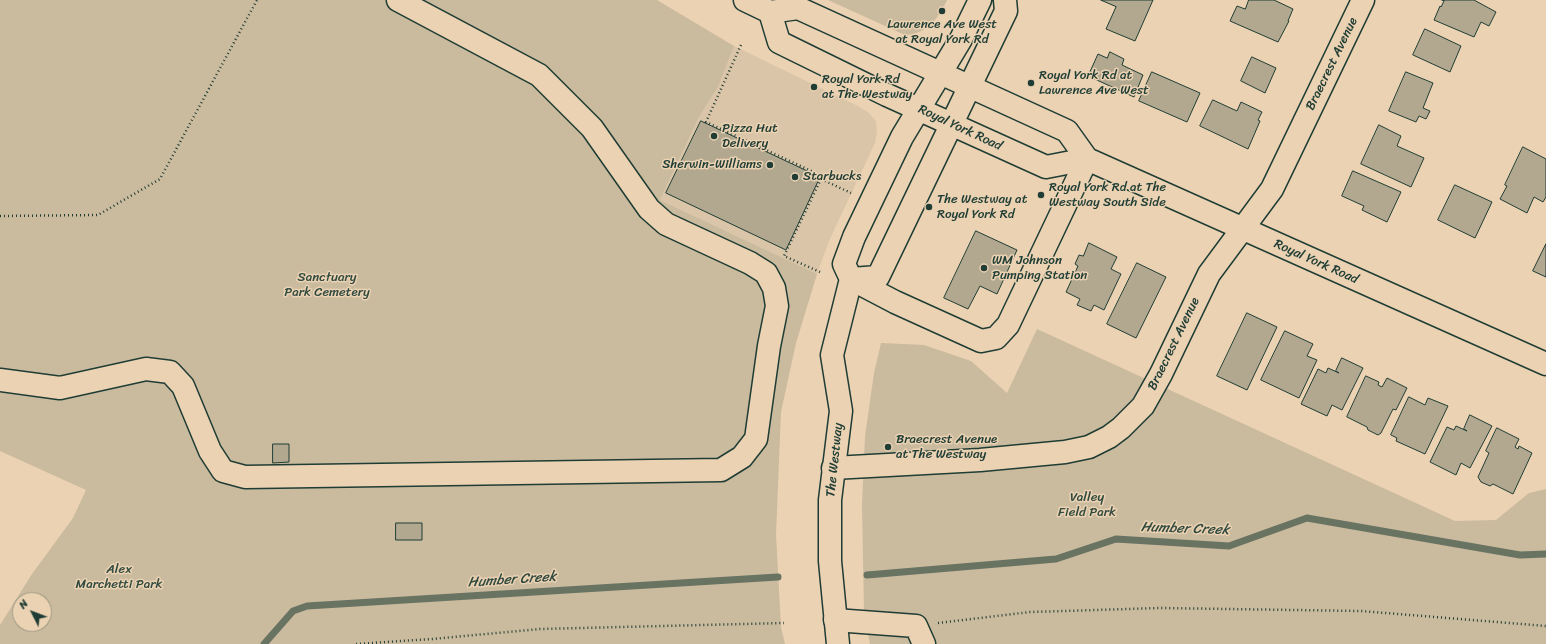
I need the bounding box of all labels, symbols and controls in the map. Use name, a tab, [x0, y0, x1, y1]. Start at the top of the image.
marker: Lawrence Ave West at Royal York Rd	[937, 6, 947, 16]
street label: Braecrest Avenue	[1303, 15, 1361, 113]
place label: Lawrence Ave West at Royal York Rd	[887, 17, 997, 48]
place label: Royal York Rd at Lawrence Ave West	[1039, 68, 1149, 99]
place label: Royal York Rd at The Westway	[822, 72, 912, 103]
marker: Royal York Rd at Lawrence Ave West	[1026, 78, 1036, 88]
marker: Royal York Rd at The Westway	[809, 82, 819, 92]
street label: Royal York Road	[916, 102, 1004, 154]
place label: Pizza Hut Delivery	[722, 121, 778, 152]
marker: Pizza Hut Delivery	[709, 131, 719, 141]
place label: Sherwin-Williams	[662, 157, 762, 173]
marker: Sherwin-Williams	[765, 160, 775, 170]
place label: Starbucks	[803, 169, 861, 185]
marker: Starbucks	[790, 172, 800, 182]
place label: Royal York Rd at The Westway South Side	[1049, 180, 1166, 211]
marker: Royal York Rd at The Westway South Side	[1036, 190, 1046, 200]
place label: The Westway at Royal York Rd	[937, 192, 1027, 223]
marker: The Westway at Royal York Rd	[924, 202, 934, 212]
street label: Royal York Road	[1271, 236, 1361, 288]
place label: WM Johnson Pumping Station	[992, 253, 1087, 284]
marker: WM Johnson Pumping Station	[979, 263, 989, 273]
park label: Sanctuary Park Cemetery	[284, 270, 370, 301]
street label: Braecrest Avenue	[1145, 295, 1203, 393]
street label: The Westway	[823, 422, 847, 498]
place label: Braecrest Avenue at The Westway	[896, 432, 997, 463]
marker: Braecrest Avenue at The Westway	[883, 442, 893, 452]
park label: Valley Field Park	[1058, 490, 1116, 521]
water label: Humber Creek	[1140, 519, 1230, 539]
park label: Alex Marchetti Park	[76, 562, 162, 593]
water label: Humber Creek	[467, 569, 557, 591]
north arrow	[12, 592, 52, 632]
text: N	[14, 595, 33, 613]

